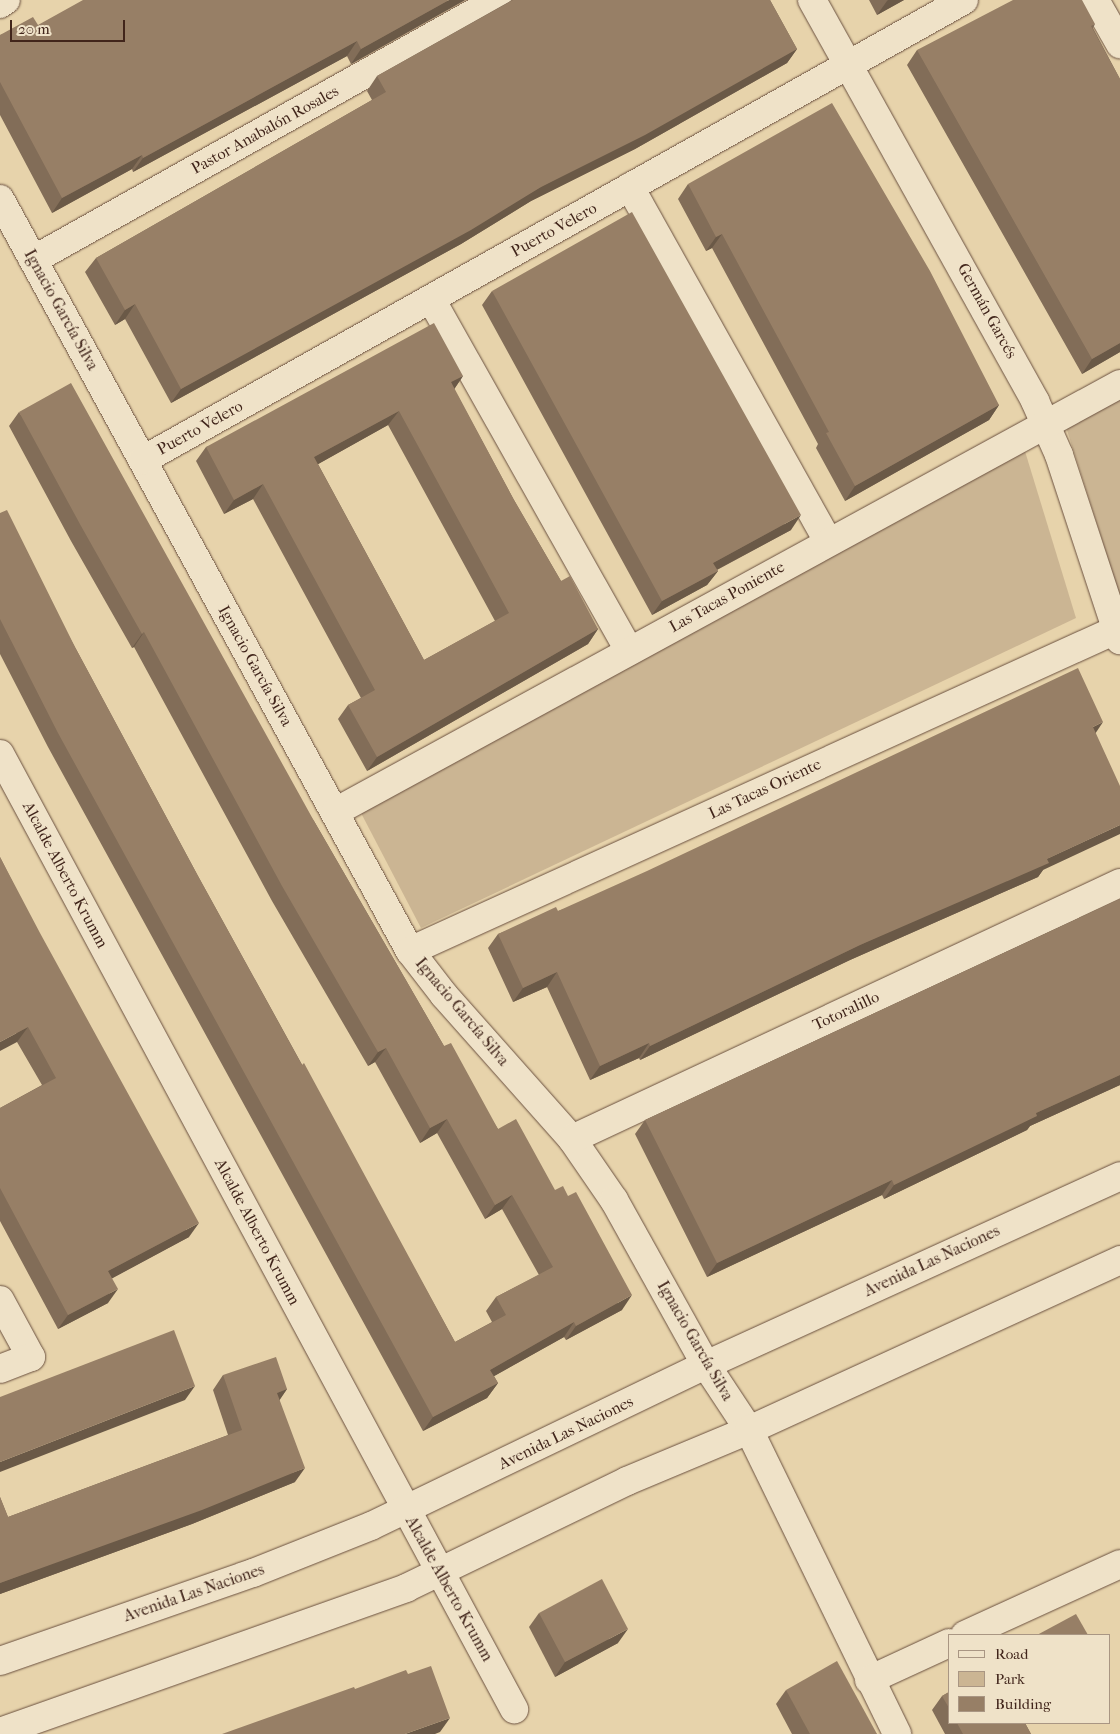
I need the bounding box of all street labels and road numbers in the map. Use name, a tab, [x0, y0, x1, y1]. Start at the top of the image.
street label: Pastor Anabalón Rosales	[188, 81, 342, 179]
street label: Puerto Velero	[508, 199, 600, 261]
street label: Ignacio García Silva	[20, 246, 102, 374]
street label: Germán Garcés	[953, 260, 1021, 362]
street label: Puerto Velero	[154, 397, 246, 459]
street label: Las Tacas Poniente	[666, 557, 788, 637]
street label: Ignacio García Silva	[214, 602, 296, 730]
street label: Las Tacas Oriente	[706, 755, 824, 823]
street label: Alcalde Alberto Krumm	[18, 799, 112, 951]
street label: Ignacio García Silva	[411, 954, 513, 1070]
street label: Totoralillo	[810, 987, 882, 1035]
street label: Alcalde Alberto Krumm	[210, 1156, 304, 1308]
street label: Avenida Las Naciones	[861, 1221, 1003, 1301]
street label: Ignacio García Silva	[653, 1278, 737, 1404]
street label: Avenida Las Naciones	[496, 1392, 636, 1474]
street label: Alcalde Alberto Krumm	[401, 1513, 497, 1665]
street label: Avenida Las Naciones	[121, 1560, 267, 1626]

